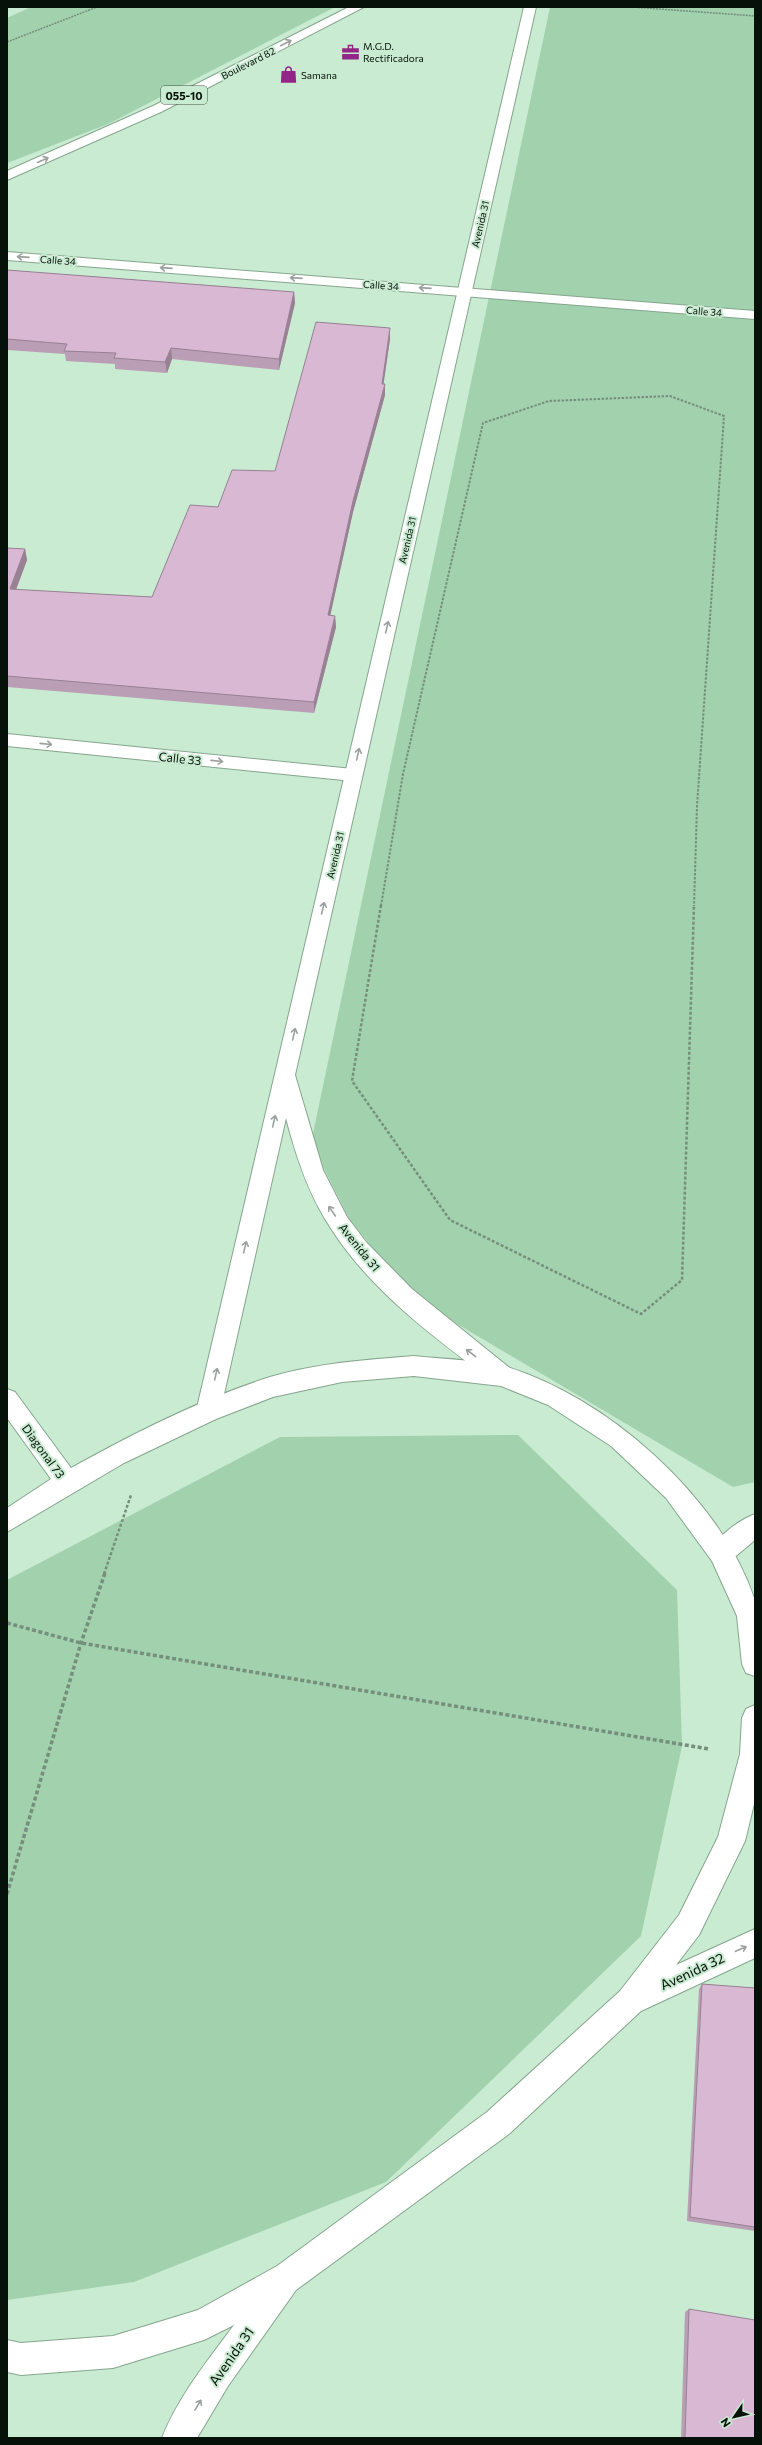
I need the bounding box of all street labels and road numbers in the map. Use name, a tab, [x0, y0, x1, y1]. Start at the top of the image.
street label: Boulevard 82	[219, 44, 277, 82]
road number: 055-10	[161, 86, 207, 104]
street label: Avenida 31	[469, 199, 491, 249]
street label: Calle 34	[40, 253, 76, 267]
street label: Calle 34	[363, 278, 399, 292]
street label: Calle 34	[686, 303, 722, 319]
street label: Avenida 31	[396, 515, 418, 565]
street label: Calle 33	[158, 749, 202, 767]
street label: Avenida 31	[324, 830, 346, 880]
street label: Avenida 31	[336, 1220, 384, 1274]
street label: Diagonal 73	[20, 1421, 68, 1481]
street label: Avenida 32	[657, 1949, 727, 1993]
street label: Avenida 31	[205, 2324, 257, 2388]

